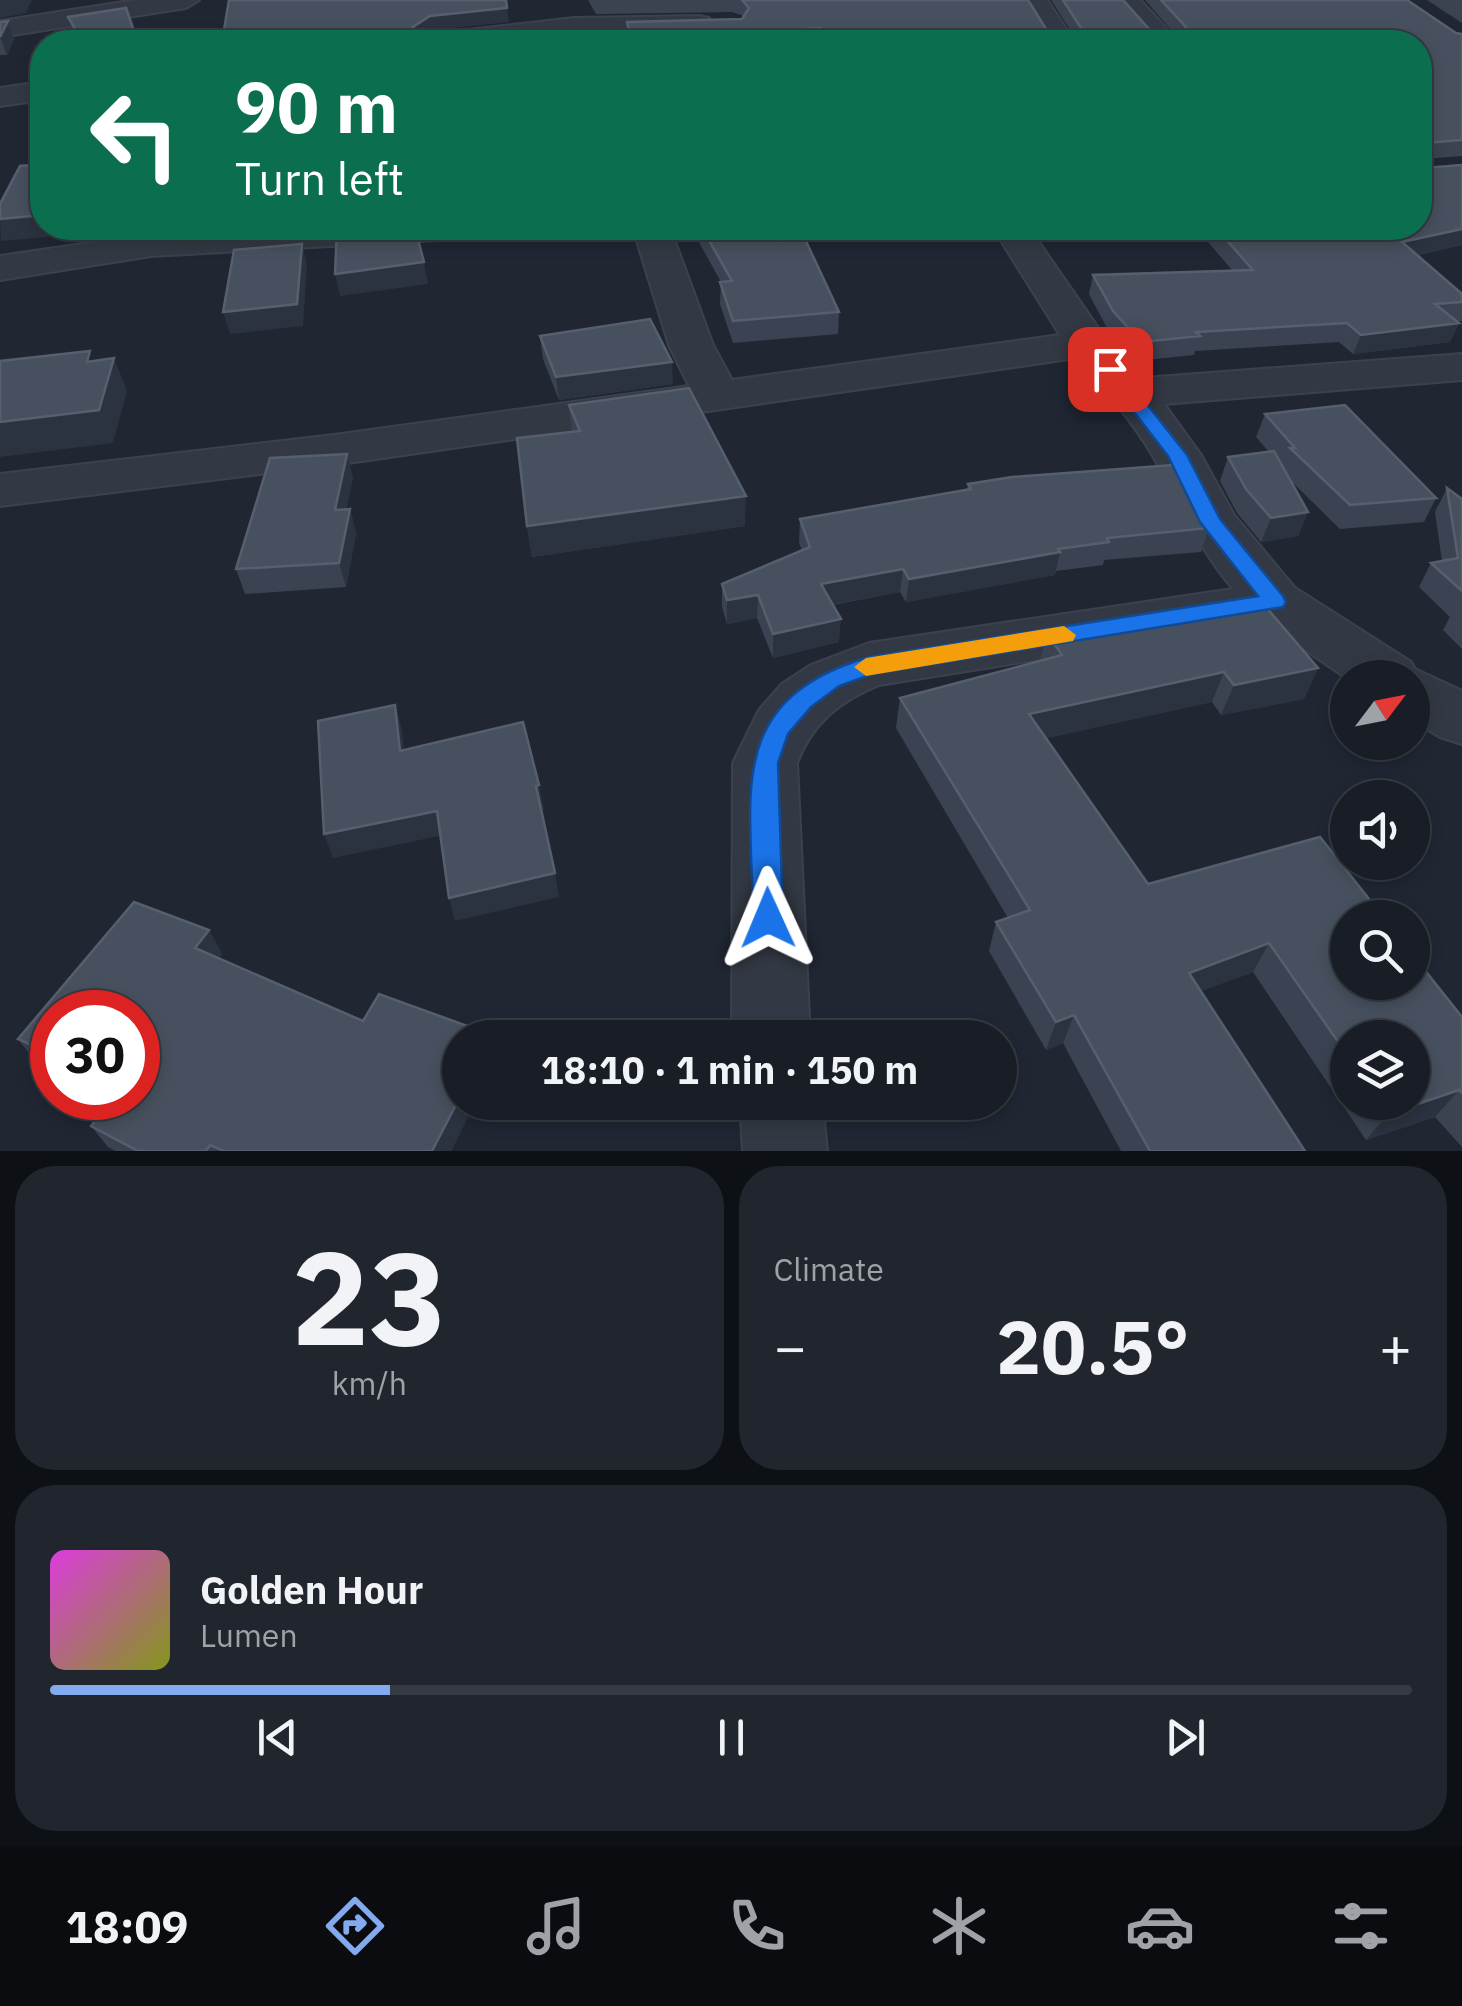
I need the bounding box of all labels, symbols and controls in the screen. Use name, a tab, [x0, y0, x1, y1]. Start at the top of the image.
text: 90 m	[235, 61, 398, 152]
icon: left	[70, 70, 200, 200]
text: Turn left	[235, 149, 404, 207]
pin	[1068, 327, 1153, 412]
icon: arrive	[1083, 342, 1138, 397]
north arrow	[1330, 660, 1430, 760]
map controls	[1330, 660, 1430, 1120]
button: sound	[1330, 780, 1430, 880]
position arrow	[716, 866, 820, 970]
button: search	[1330, 900, 1430, 1000]
speed limit sign: 30	[30, 990, 160, 1120]
button: layers	[1330, 1020, 1430, 1120]
text: 18:10 · 1 min · 150 m	[541, 1045, 918, 1094]
text: 23	[291, 1212, 447, 1381]
text: Climate	[774, 1248, 884, 1290]
text: 20.5°	[996, 1297, 1190, 1395]
text: −	[774, 1311, 807, 1382]
text: +	[1379, 1311, 1412, 1382]
text: km/h	[332, 1362, 407, 1404]
text: Golden Hour	[200, 1565, 423, 1614]
text: Lumen	[200, 1614, 298, 1656]
icon: previous	[250, 1710, 305, 1765]
icon: pause	[704, 1710, 759, 1765]
icon: next	[1158, 1710, 1213, 1765]
icon: directions	[320, 1891, 390, 1961]
icon: music	[521, 1891, 591, 1961]
icon: phone	[722, 1891, 792, 1961]
icon: climate	[924, 1891, 994, 1961]
icon: car	[1125, 1891, 1195, 1961]
icon: filters	[1326, 1891, 1396, 1961]
text: 18:09	[66, 1897, 189, 1955]

